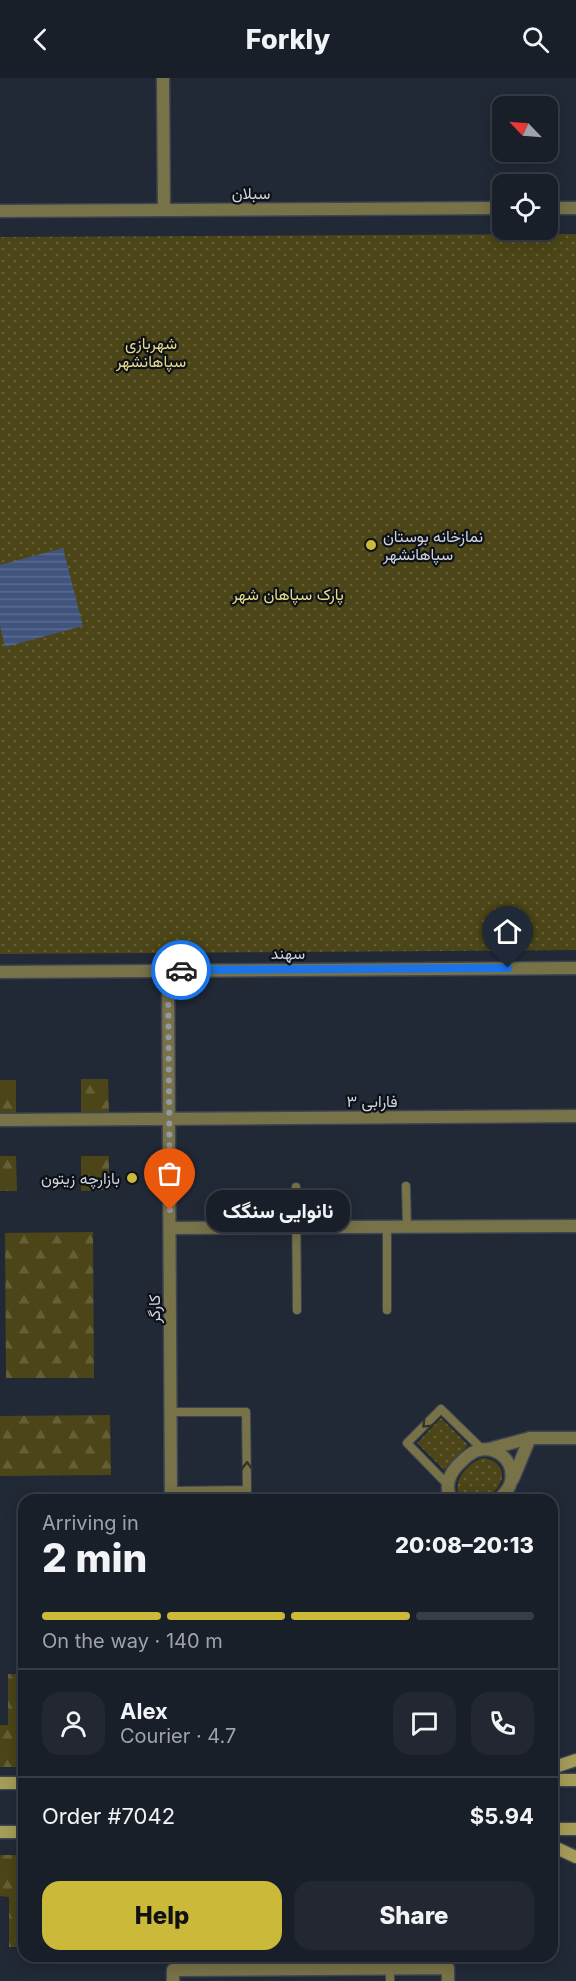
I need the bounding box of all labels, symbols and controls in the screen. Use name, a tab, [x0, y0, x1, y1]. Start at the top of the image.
icon: back	[24, 23, 57, 56]
text: Forkly	[246, 23, 330, 56]
icon: search	[519, 23, 552, 56]
north arrow	[492, 96, 558, 162]
map controls	[492, 96, 558, 240]
button: locate	[492, 174, 558, 240]
street label: سبلان	[232, 183, 270, 203]
park label: شهربازی سپاهانشهر	[115, 333, 186, 373]
place label: نمازخانه بوستان سپاهانشهر	[382, 526, 483, 566]
marker: نمازخانه بوستان سپاهانشهر	[364, 538, 378, 552]
park label: پارک سپاهان شهر	[231, 584, 344, 606]
pin	[482, 906, 533, 968]
icon: home	[491, 915, 524, 948]
courier	[151, 940, 211, 1000]
street label: سهند	[271, 943, 305, 964]
icon: car	[165, 954, 198, 987]
street label: فارابی ۳	[346, 1091, 398, 1112]
pin	[144, 1148, 195, 1210]
icon: bag	[153, 1157, 186, 1190]
place label: بازارچه زیتون	[41, 1168, 120, 1190]
marker: بازارچه زیتون	[125, 1171, 139, 1185]
callout: نانوایی سنگک	[206, 1189, 350, 1231]
text: نانوایی سنگک	[223, 1199, 333, 1223]
street label: کارگر	[144, 1295, 165, 1324]
one-way arrow	[422, 1417, 433, 1428]
one-way arrow	[241, 1461, 253, 1470]
text: Arriving in	[42, 1511, 139, 1535]
text: 20:08–20:13	[395, 1532, 534, 1558]
text: 2 min	[42, 1534, 147, 1581]
text: On the way · 140 m	[42, 1629, 223, 1653]
button: person	[42, 1692, 105, 1755]
button: chat	[393, 1692, 456, 1755]
button: phone	[471, 1692, 534, 1755]
text: Alex	[120, 1698, 168, 1724]
text: Courier · 4.7	[120, 1724, 236, 1748]
text: Order #7042	[42, 1803, 175, 1829]
text: $5.94	[470, 1803, 534, 1829]
button: Help	[42, 1881, 282, 1950]
button: Share	[294, 1881, 534, 1950]

